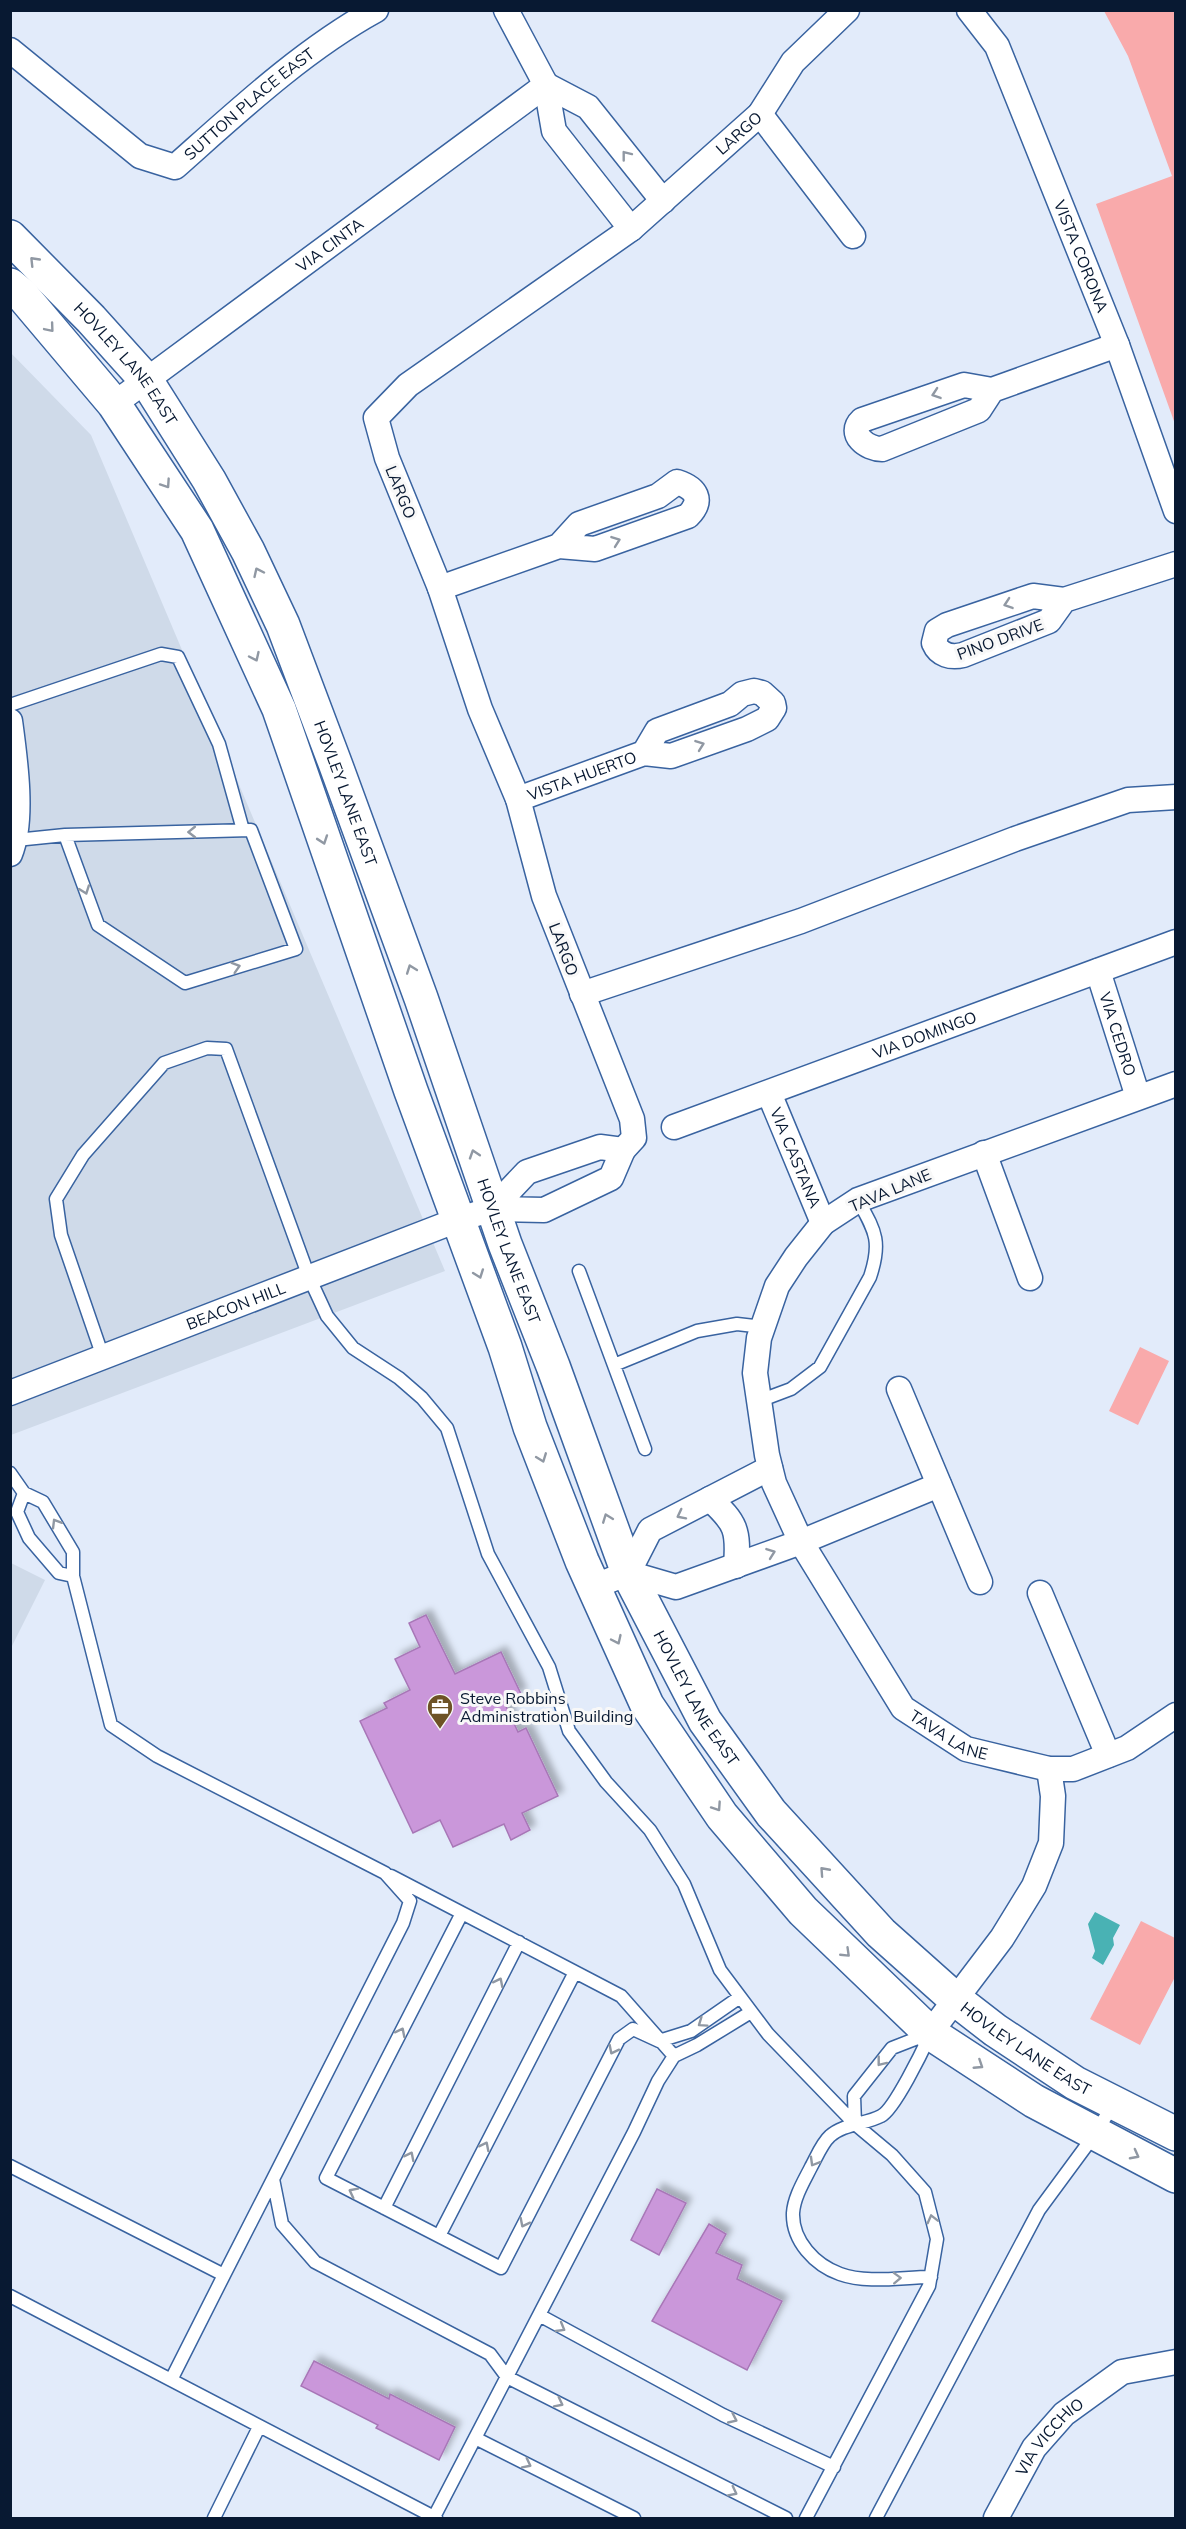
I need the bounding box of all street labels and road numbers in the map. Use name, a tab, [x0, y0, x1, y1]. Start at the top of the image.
street label: SUTTON PLACE EAST	[180, 43, 318, 164]
street label: LARGO	[711, 107, 766, 159]
street label: VISTA CORONA	[1050, 197, 1113, 316]
street label: VIA CINTA	[292, 213, 367, 276]
street label: HOVLEY LANE EAST	[70, 298, 182, 429]
street label: LARGO	[381, 463, 421, 521]
street label: PINO DRIVE	[954, 614, 1046, 664]
street label: HOVLEY LANE EAST	[310, 718, 382, 869]
street label: VISTA HUERTO	[524, 747, 639, 805]
street label: LARGO	[545, 920, 583, 978]
street label: VIA CEDRO	[1095, 989, 1141, 1078]
street label: VIA DOMINGO	[870, 1006, 979, 1063]
street label: VIA CASTANA	[766, 1104, 826, 1211]
street label: TAVA LANE	[846, 1164, 934, 1216]
street label: HOVLEY LANE EAST	[473, 1176, 545, 1327]
street label: BEACON HILL	[183, 1277, 288, 1334]
street label: HOVLEY LANE EAST	[650, 1627, 744, 1770]
street label: TAVA LANE	[906, 1705, 990, 1764]
street label: HOVLEY LANE EAST	[957, 1997, 1095, 2100]
street label: VIA VICCHIO	[1011, 2393, 1087, 2479]

